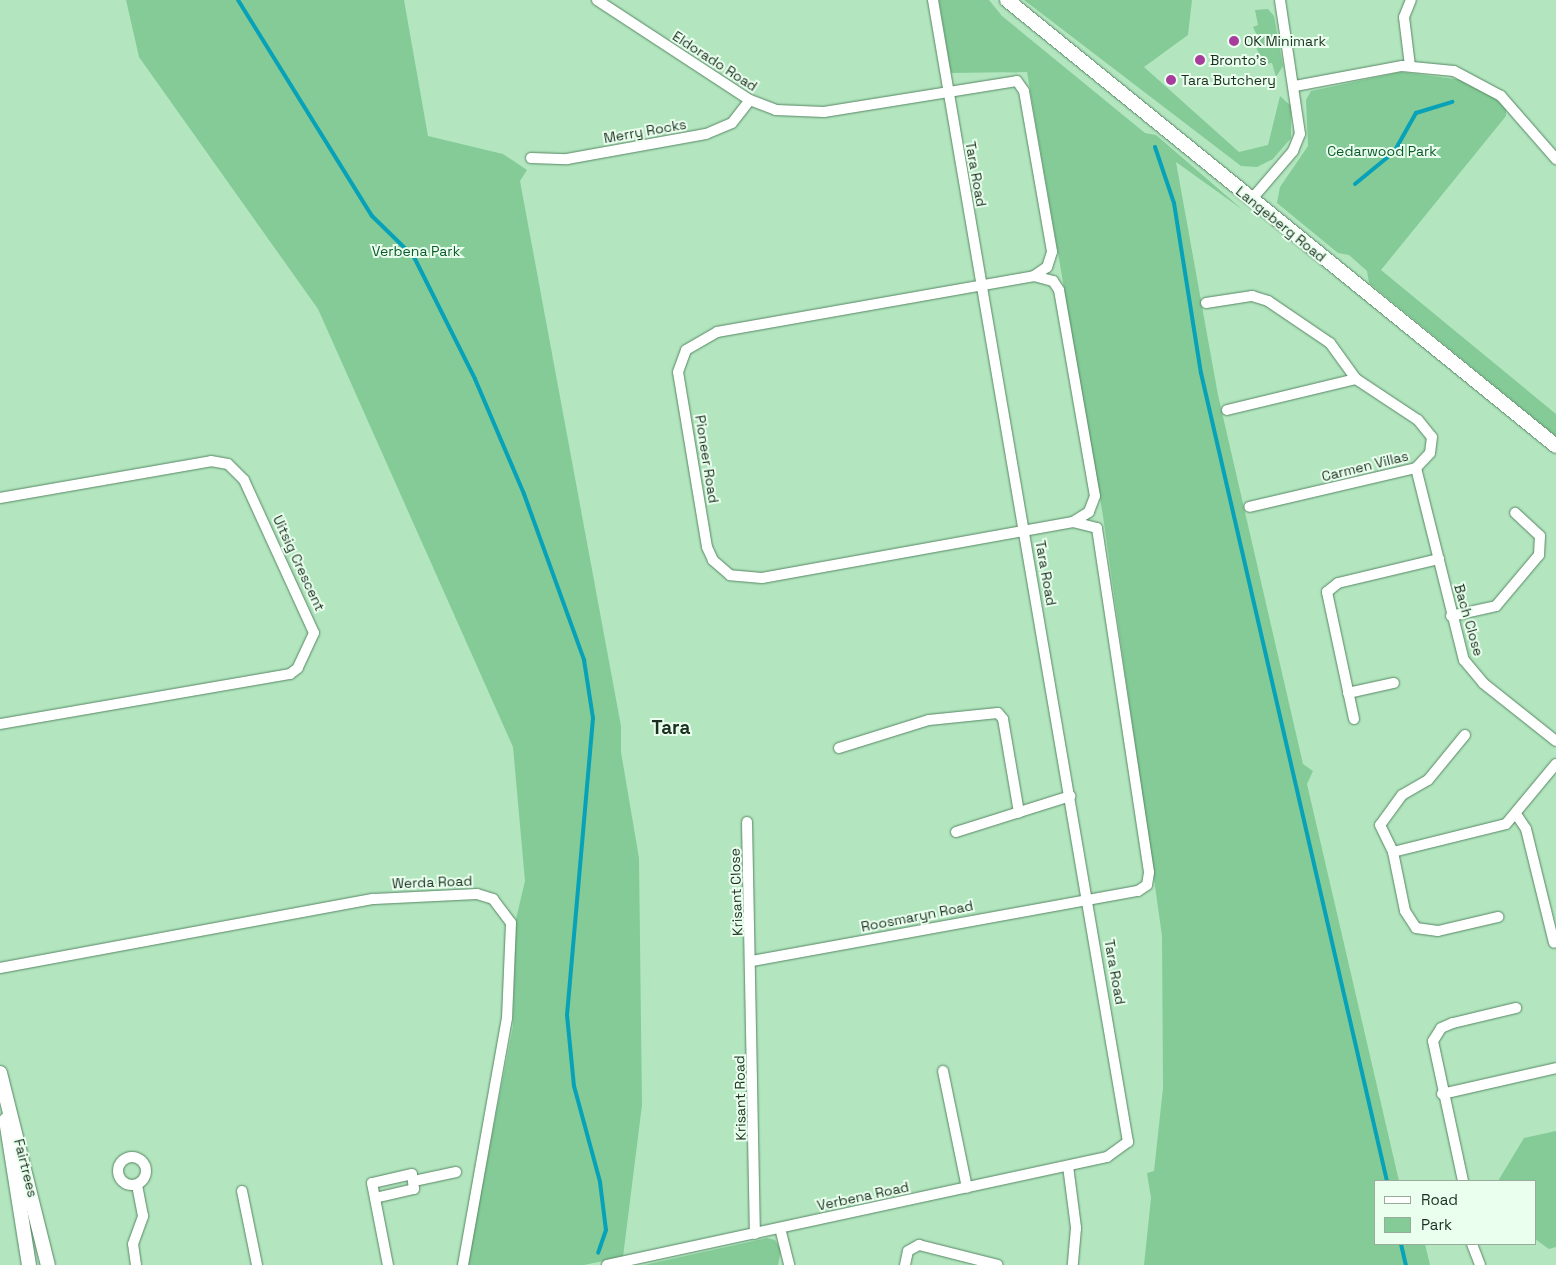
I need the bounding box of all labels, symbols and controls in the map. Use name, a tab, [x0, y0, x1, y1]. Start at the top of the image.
street label: Eldorado Road	[670, 27, 760, 95]
place label: OK Minimark	[1244, 33, 1326, 49]
marker: OK Minimark	[1228, 35, 1240, 47]
place label: Bronto's	[1210, 52, 1267, 68]
marker: Bronto's	[1194, 54, 1206, 66]
place label: Tara Butchery	[1181, 72, 1276, 88]
marker: Tara Butchery	[1165, 74, 1177, 86]
street label: Merry Rocks	[602, 115, 688, 147]
street label: Tara Road	[962, 140, 990, 208]
park label: Cedarwood Park	[1327, 143, 1437, 159]
street label: Langeberg Road	[1233, 183, 1329, 265]
park label: Verbena Park	[372, 243, 460, 259]
street label: Pioneer Road	[692, 414, 722, 504]
street label: Carmen Villas	[1320, 447, 1410, 485]
street label: Uitsig Crescent	[269, 512, 329, 614]
street label: Tara Road	[1032, 539, 1060, 607]
street label: Bach Close	[1451, 582, 1487, 658]
district label: Tara	[652, 717, 690, 739]
street label: Krisant Close	[726, 848, 746, 936]
street label: Werda Road	[392, 872, 472, 892]
street label: Roosmaryn Road	[859, 897, 975, 935]
street label: Tara Road	[1101, 938, 1129, 1006]
street label: Krisant Road	[731, 1055, 749, 1141]
street label: Fairtrees	[11, 1137, 41, 1199]
street label: Verbena Road	[815, 1178, 911, 1214]
legend	[1374, 1180, 1536, 1245]
text: Road	[1421, 1190, 1458, 1209]
text: Park	[1421, 1215, 1452, 1234]

